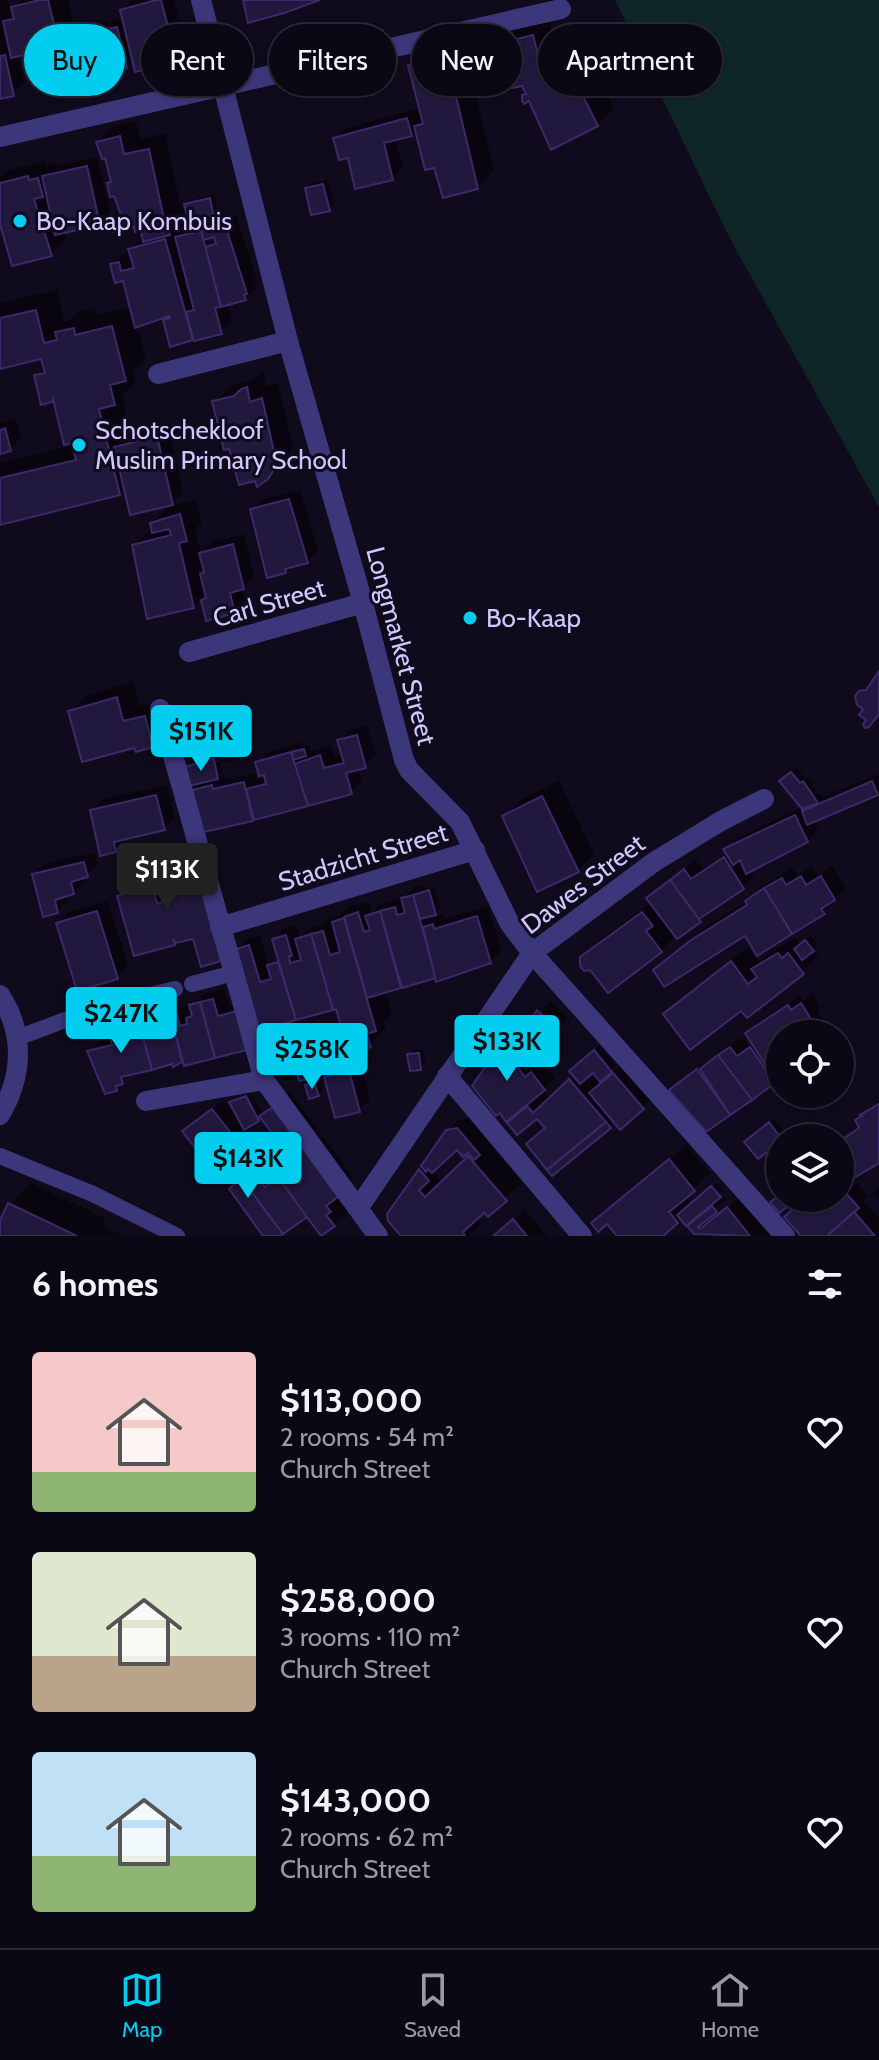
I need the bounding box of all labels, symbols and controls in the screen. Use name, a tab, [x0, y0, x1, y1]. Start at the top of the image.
chip: Buy	[24, 24, 125, 96]
chip: Rent	[141, 24, 253, 96]
chip: Filters	[269, 24, 396, 96]
chip: New	[412, 24, 522, 96]
chip: Apartment	[538, 24, 722, 96]
place label: Bo-Kaap Kombuis	[36, 205, 232, 237]
marker: Bo-Kaap Kombuis	[11, 212, 29, 230]
place label: Schotschekloof Muslim Primary School	[95, 414, 347, 476]
marker: Schotschekloof Muslim Primary School	[70, 436, 88, 454]
street label: Longmarket Street	[359, 543, 443, 749]
street label: Carl Street	[209, 572, 329, 634]
place label: Bo-Kaap	[486, 602, 581, 634]
marker: Bo-Kaap	[461, 609, 479, 627]
pin: $151K	[145, 705, 257, 773]
text: $151K	[169, 715, 233, 747]
street label: Stadzicht Street	[274, 816, 452, 898]
street label: Dawes Street	[515, 827, 651, 941]
pin: $113K	[111, 843, 223, 911]
text: $113K	[135, 853, 199, 885]
pin: $247K	[65, 987, 177, 1055]
text: $247K	[84, 997, 158, 1029]
pin: $133K	[451, 1015, 563, 1083]
map controls	[766, 1020, 854, 1212]
button: locate	[766, 1020, 854, 1108]
pin: $258K	[256, 1023, 368, 1091]
text: $133K	[472, 1025, 542, 1057]
text: $258K	[275, 1033, 349, 1065]
button: layers	[766, 1124, 854, 1212]
pin: $143K	[192, 1132, 304, 1200]
text: $143K	[212, 1142, 284, 1174]
icon: filters	[803, 1262, 847, 1306]
text: 6 homes	[32, 1263, 158, 1305]
text: $113,000	[280, 1379, 423, 1421]
icon: home	[96, 1384, 192, 1480]
icon: heart	[803, 1410, 847, 1454]
text: 2 rooms · 54 m²	[280, 1421, 454, 1453]
text: Church Street	[280, 1453, 430, 1485]
text: $258,000	[280, 1579, 436, 1621]
icon: home	[96, 1584, 192, 1680]
icon: heart	[803, 1610, 847, 1654]
text: 3 rooms · 110 m²	[280, 1621, 460, 1653]
text: Church Street	[280, 1653, 430, 1685]
text: $143,000	[280, 1779, 431, 1821]
icon: home	[96, 1784, 192, 1880]
icon: heart	[803, 1810, 847, 1854]
text: 2 rooms · 62 m²	[280, 1821, 453, 1853]
text: Church Street	[280, 1853, 430, 1885]
tab: Map	[120, 1968, 164, 2043]
tab: Saved	[404, 1968, 461, 2043]
tab: Home	[701, 1968, 759, 2043]

